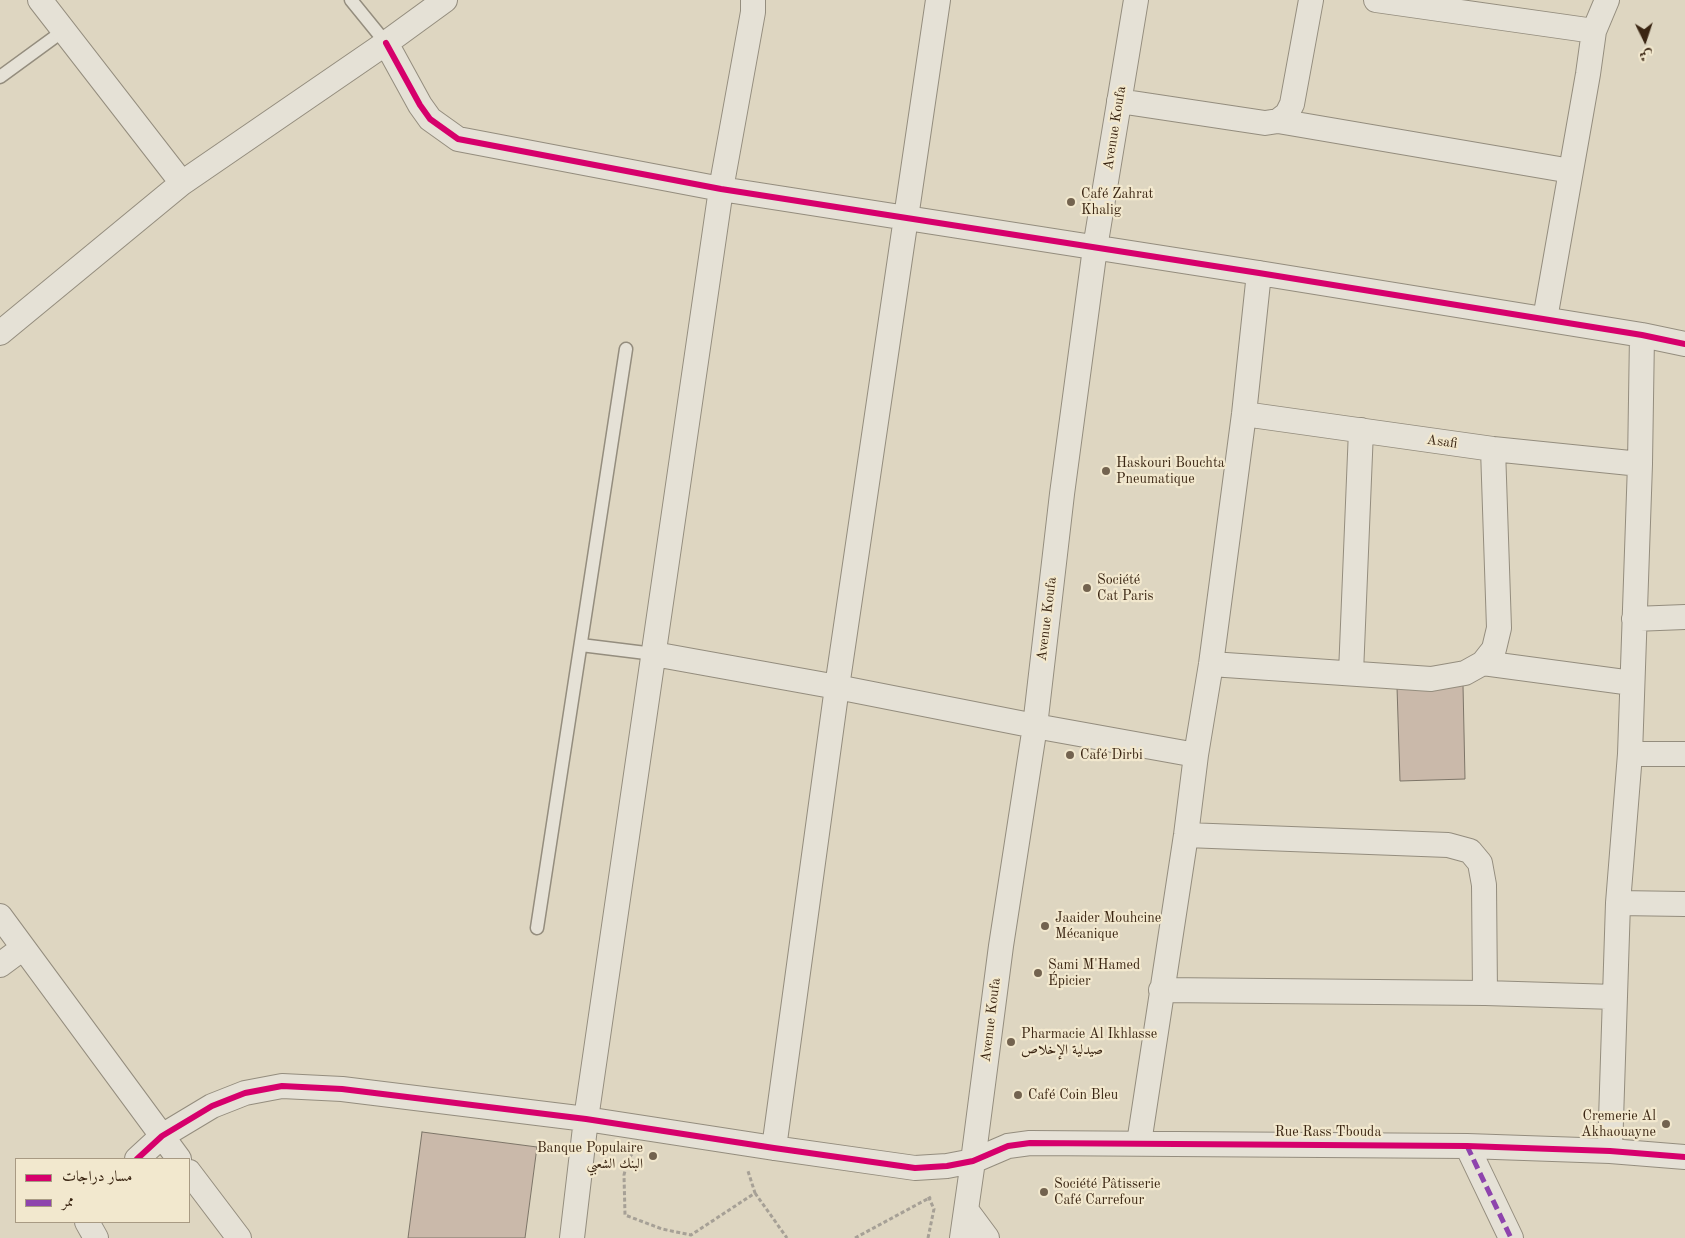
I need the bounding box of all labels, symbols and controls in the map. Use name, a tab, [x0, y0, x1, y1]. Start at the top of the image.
north arrow	[1620, 15, 1670, 65]
text: ش	[1639, 47, 1653, 62]
street label: Avenue Koufa	[1100, 85, 1130, 171]
place label: Café Zahrat Khalig	[1081, 186, 1153, 218]
marker: Café Zahrat Khalig	[1065, 196, 1077, 208]
street label: Asafi	[1425, 432, 1459, 452]
place label: Haskouri Bouchta Pneumatique	[1116, 455, 1225, 488]
marker: Haskouri Bouchta Pneumatique	[1100, 465, 1112, 477]
place label: Société Cat Paris	[1097, 572, 1154, 604]
street label: Avenue Koufa	[1033, 576, 1061, 662]
marker: Société Cat Paris	[1081, 582, 1093, 594]
place label: Café Dirbi	[1080, 747, 1143, 763]
marker: Café Dirbi	[1064, 749, 1076, 761]
place label: Jaaider Mouhcine Mécanique	[1055, 910, 1161, 942]
marker: Jaaider Mouhcine Mécanique	[1039, 920, 1051, 932]
place label: Sami M'Hamed Épicier	[1048, 957, 1140, 990]
marker: Sami M'Hamed Épicier	[1032, 967, 1044, 979]
street label: Avenue Koufa	[977, 977, 1005, 1063]
place label: Pharmacie Al Ikhlasse صيدلية الإخلاص	[1021, 1026, 1157, 1058]
marker: Pharmacie Al Ikhlasse صيدلية الإخلاص	[1005, 1036, 1017, 1048]
place label: Café Coin Bleu	[1028, 1087, 1118, 1103]
marker: Café Coin Bleu	[1012, 1089, 1024, 1101]
place label: Cremerie Al Akhaouayne	[1581, 1108, 1656, 1140]
marker: Cremerie Al Akhaouayne	[1660, 1118, 1672, 1130]
street label: Rue Rass Tbouda	[1275, 1124, 1381, 1140]
place label: Banque Populaire البنك الشعبي	[537, 1140, 643, 1172]
marker: Banque Populaire البنك الشعبي	[647, 1150, 659, 1162]
legend	[15, 1158, 190, 1223]
text: مسار دراجات	[62, 1170, 132, 1185]
place label: Société Pâtisserie Café Carrefour	[1054, 1176, 1160, 1208]
marker: Société Pâtisserie Café Carrefour	[1038, 1186, 1050, 1198]
text: ممر	[62, 1195, 74, 1210]

